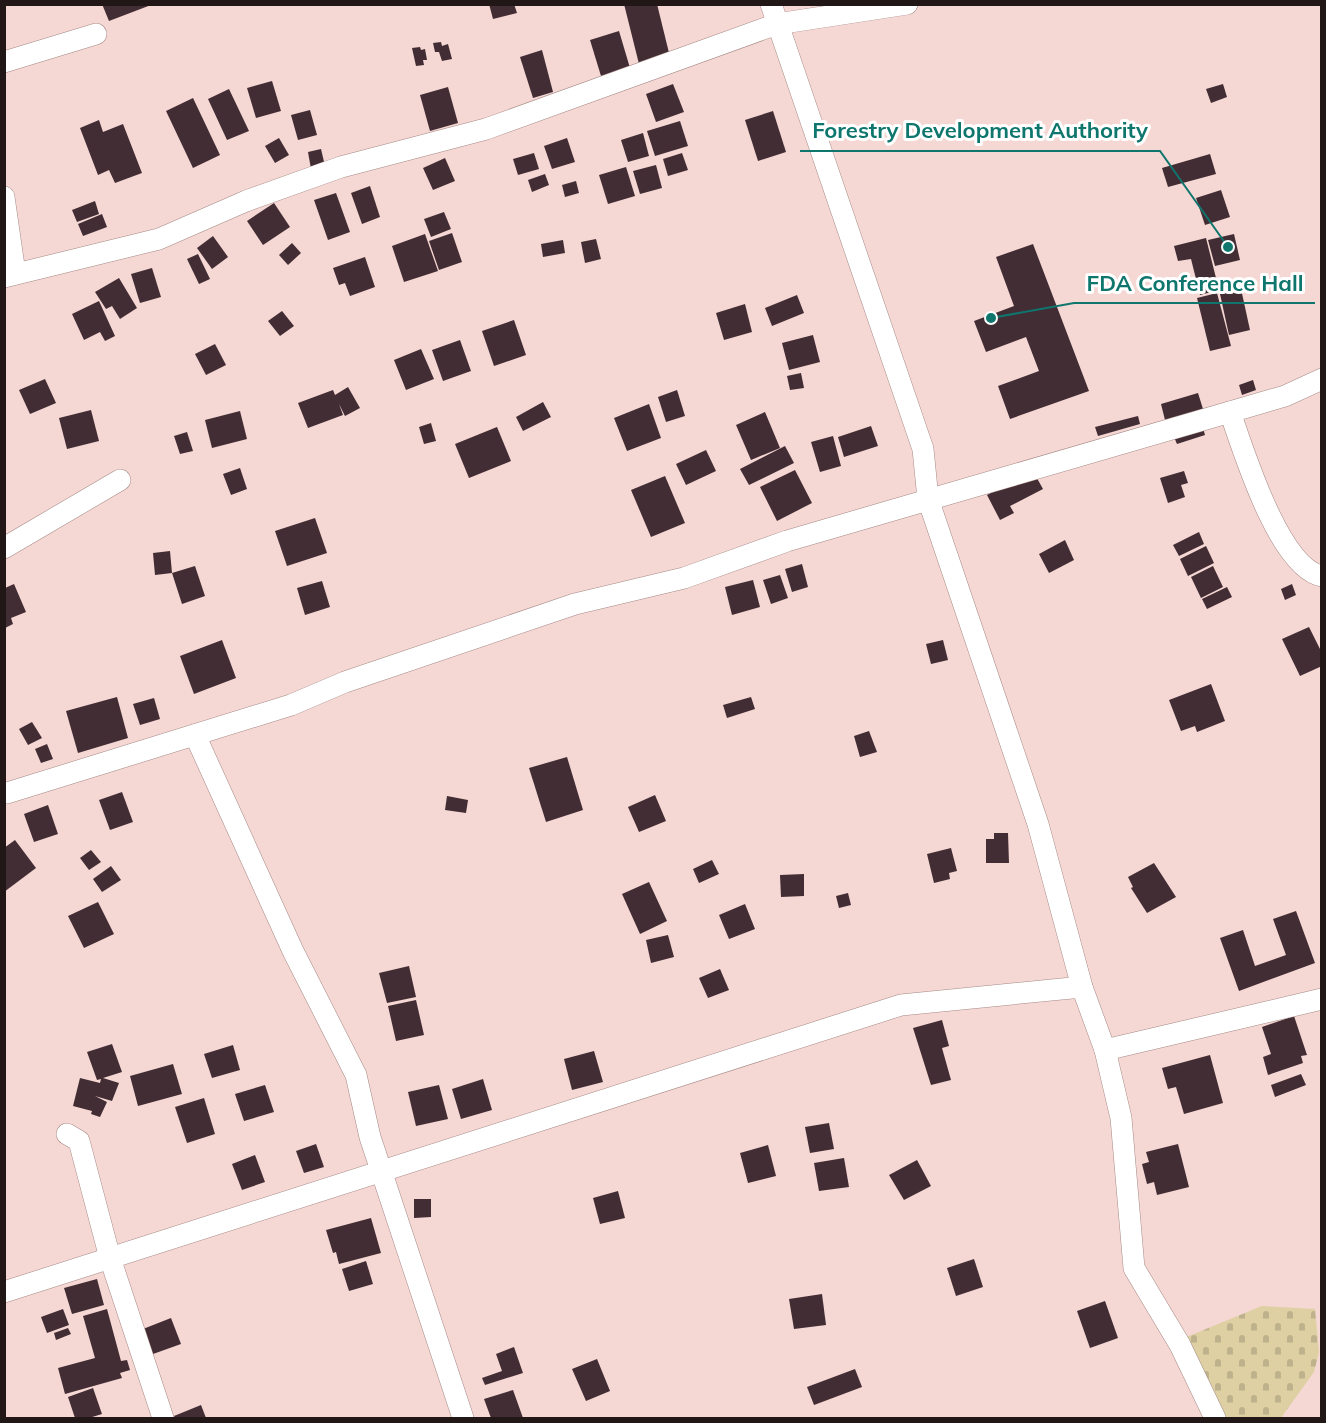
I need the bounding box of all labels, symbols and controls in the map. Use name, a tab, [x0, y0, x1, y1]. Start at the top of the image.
callout: Forestry Development Authority	[800, 111, 1160, 151]
text: Forestry Development Authority	[812, 116, 1148, 144]
callout: FDA Conference Hall	[1074, 263, 1315, 303]
text: FDA Conference Hall	[1087, 269, 1303, 297]

